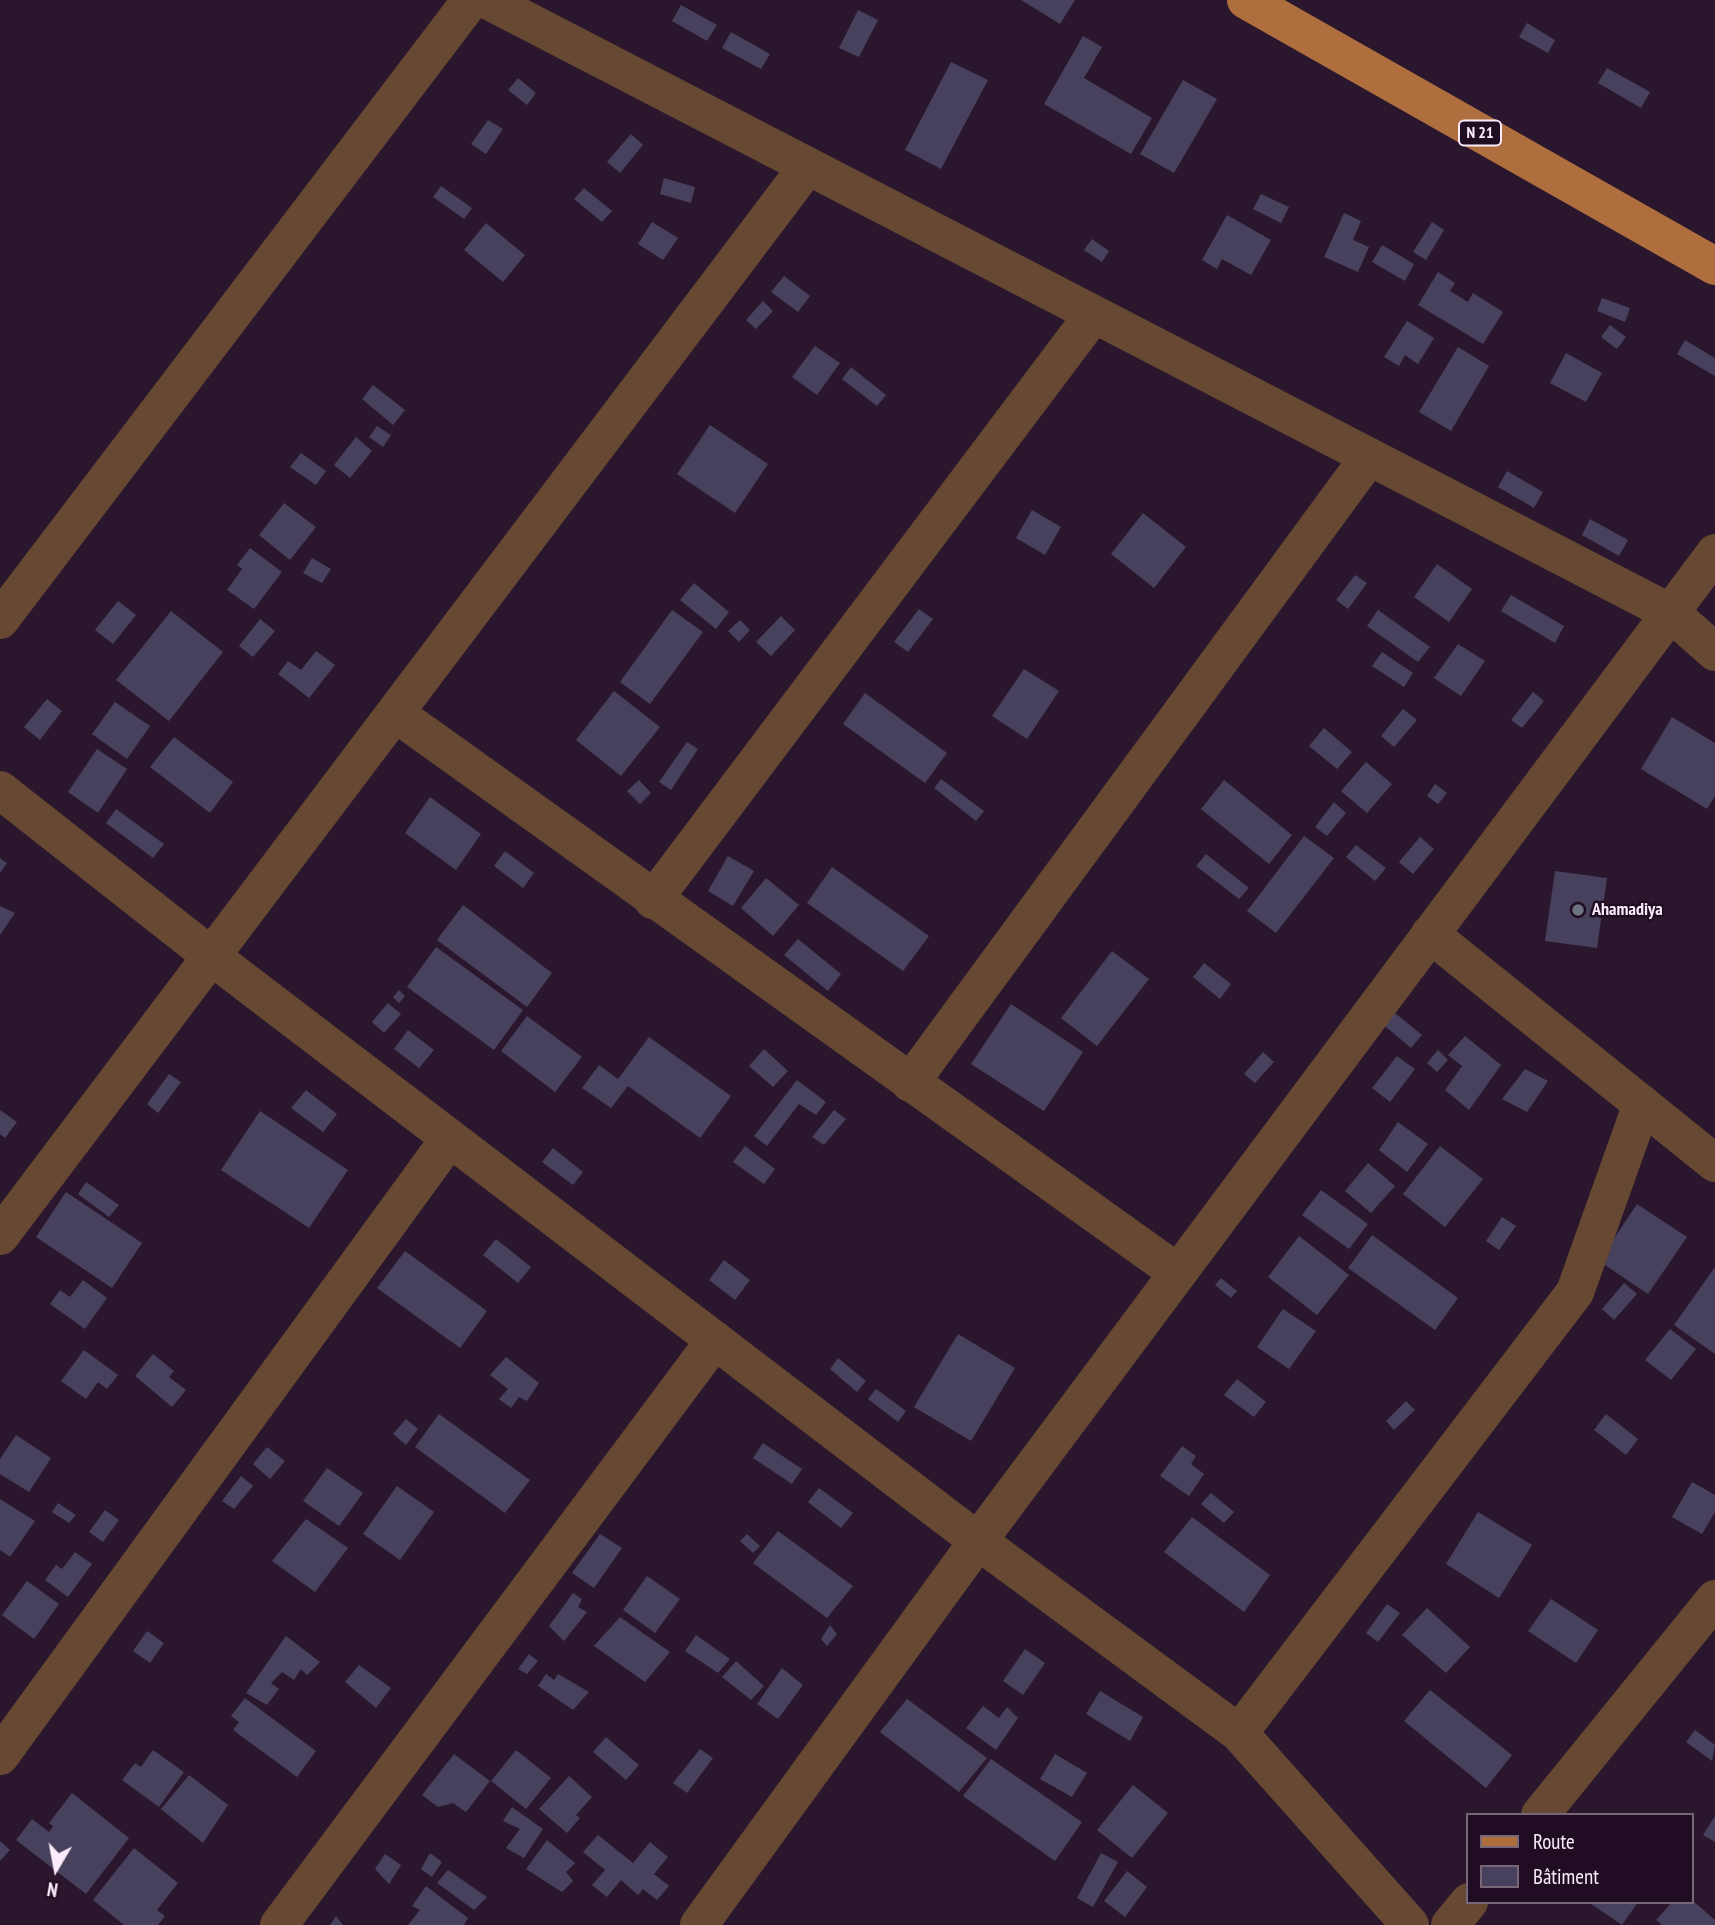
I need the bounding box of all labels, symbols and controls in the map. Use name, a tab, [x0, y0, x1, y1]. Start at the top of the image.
road number: N 21	[1459, 120, 1501, 146]
place label: Ahamadiya	[1592, 899, 1663, 921]
marker: Ahamadiya	[1570, 902, 1586, 918]
legend	[1466, 1813, 1694, 1904]
text: Route	[1533, 1828, 1575, 1855]
north arrow	[21, 1834, 91, 1904]
text: Bâtiment	[1533, 1863, 1599, 1890]
text: N	[45, 1877, 59, 1902]

